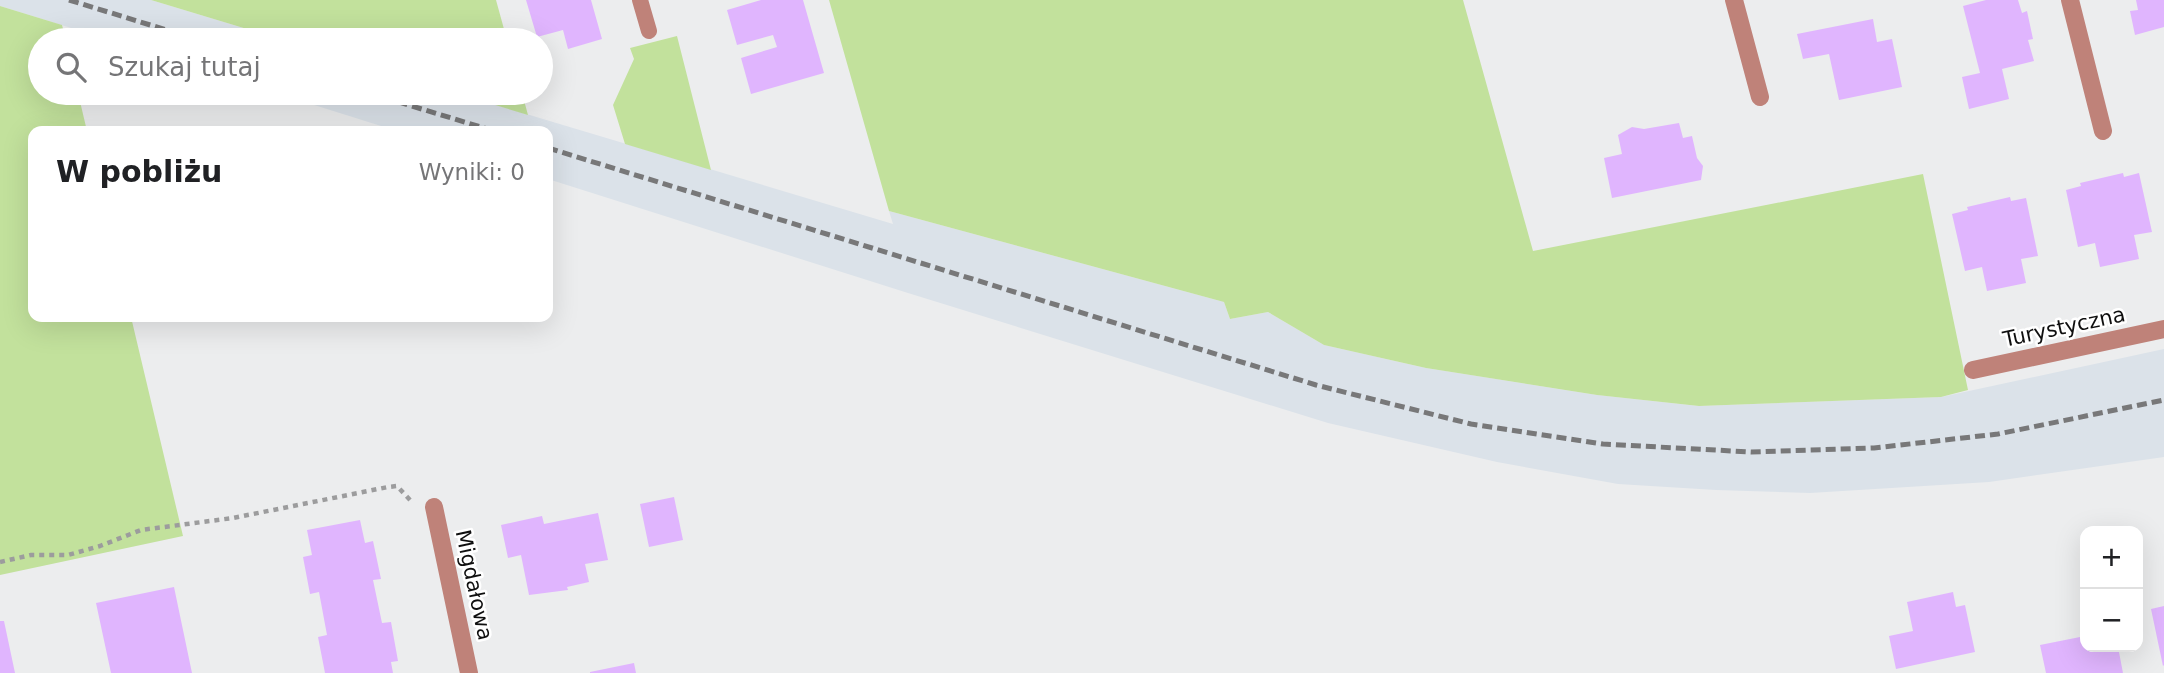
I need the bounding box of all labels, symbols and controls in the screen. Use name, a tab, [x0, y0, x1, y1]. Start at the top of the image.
search box	[28, 28, 553, 105]
icon: search	[52, 48, 90, 86]
text: Szukaj tutaj	[108, 52, 261, 82]
text: W pobliżu	[56, 154, 222, 189]
text: Wyniki: 0	[419, 159, 525, 185]
street label: Turystyczna	[2000, 302, 2127, 352]
map controls	[2080, 526, 2143, 652]
button: +	[2080, 526, 2143, 589]
street label: Migdałowa	[451, 528, 497, 642]
button: −	[2080, 589, 2143, 652]

